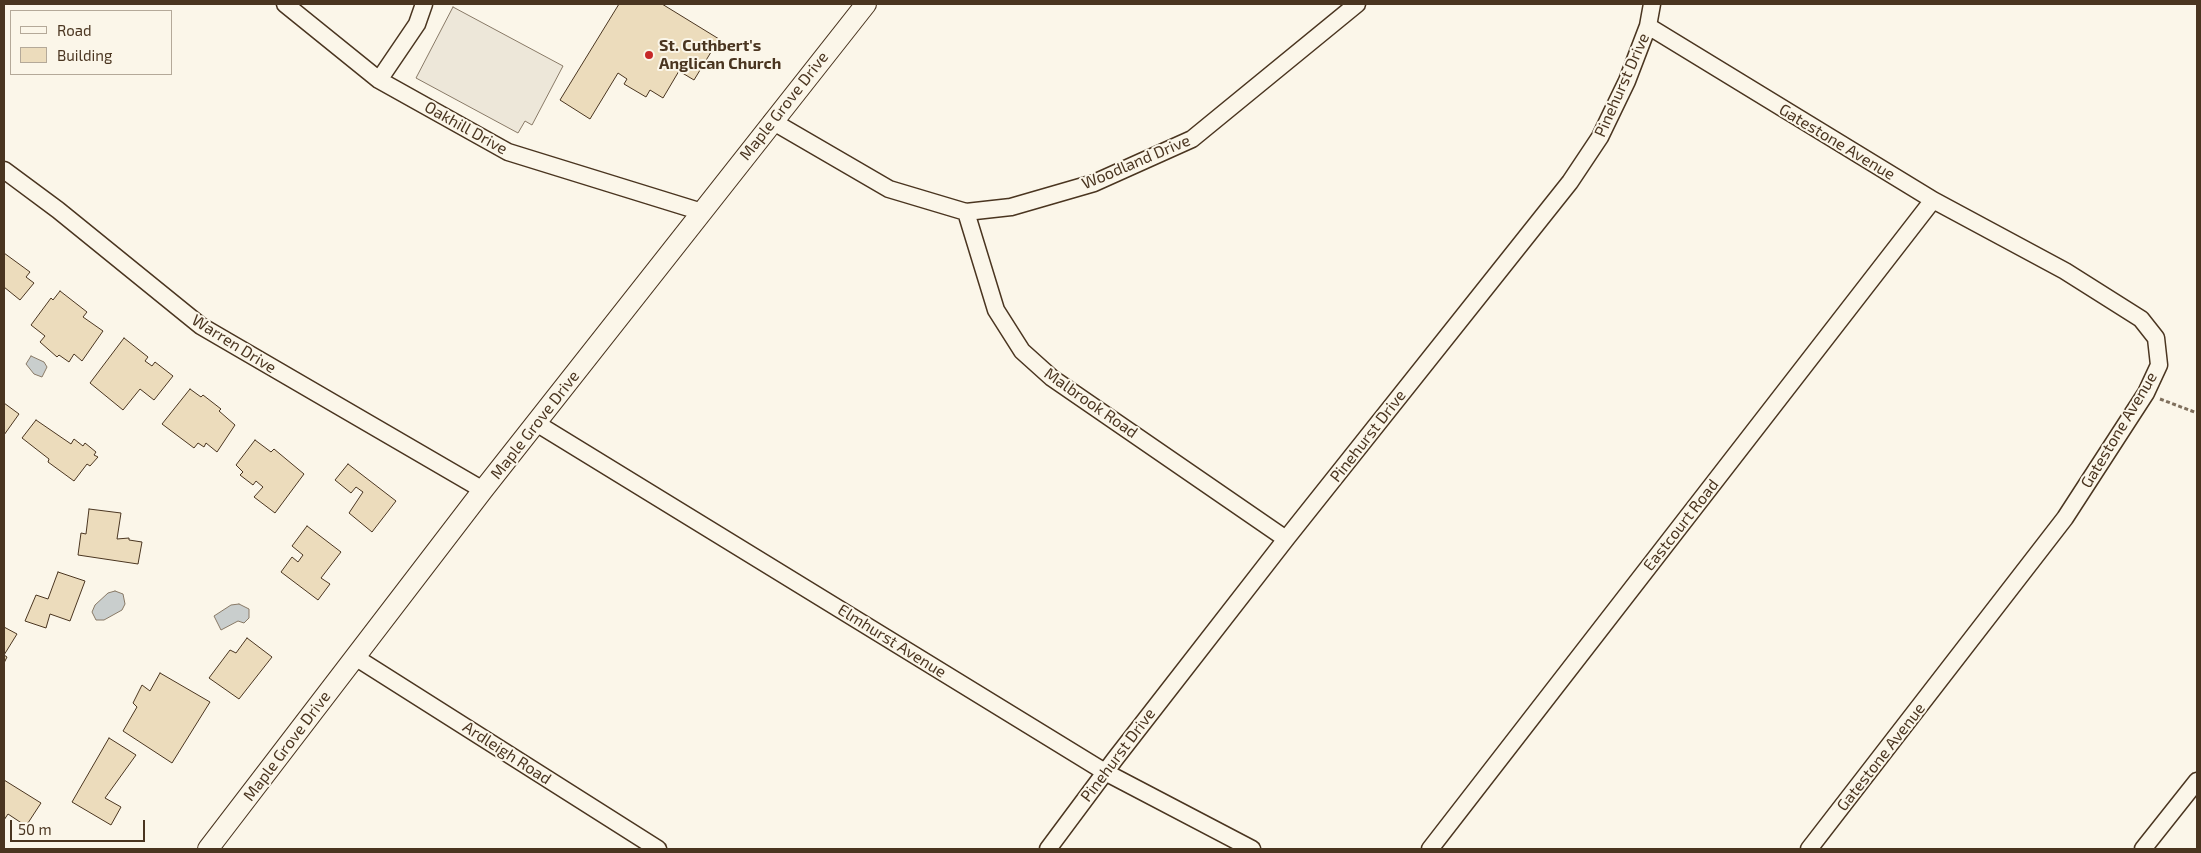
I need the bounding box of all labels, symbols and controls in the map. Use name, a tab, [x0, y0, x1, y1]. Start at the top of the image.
legend	[10, 10, 172, 75]
text: Road	[57, 21, 92, 39]
street label: Pinehurst Drive	[1590, 30, 1654, 140]
place label: St. Cuthbert's Anglican Church	[659, 36, 781, 74]
text: Building	[57, 46, 112, 64]
street label: Maple Grove Drive	[736, 48, 832, 164]
marker: St. Cuthbert's Anglican Church	[643, 49, 655, 61]
street label: Oakhill Drive	[421, 97, 511, 159]
street label: Gatestone Avenue	[1776, 100, 1898, 184]
street label: Woodland Drive	[1079, 131, 1193, 193]
street label: Warren Drive	[188, 310, 280, 378]
street label: Malbrook Road	[1041, 364, 1141, 442]
street label: Maple Grove Drive	[487, 367, 583, 483]
street label: Gatestone Avenue	[2077, 369, 2161, 491]
street label: Pinehurst Drive	[1326, 386, 1410, 486]
street label: Eastcourt Road	[1639, 475, 1723, 575]
street label: Elmhurst Avenue	[834, 600, 950, 682]
street label: Maple Grove Drive	[239, 687, 335, 805]
street label: Gatestone Avenue	[1833, 699, 1929, 815]
street label: Pinehurst Drive	[1077, 705, 1159, 805]
street label: Ardleigh Road	[459, 717, 555, 789]
scale bar	[12, 810, 148, 842]
text: 50 m	[18, 820, 52, 838]

